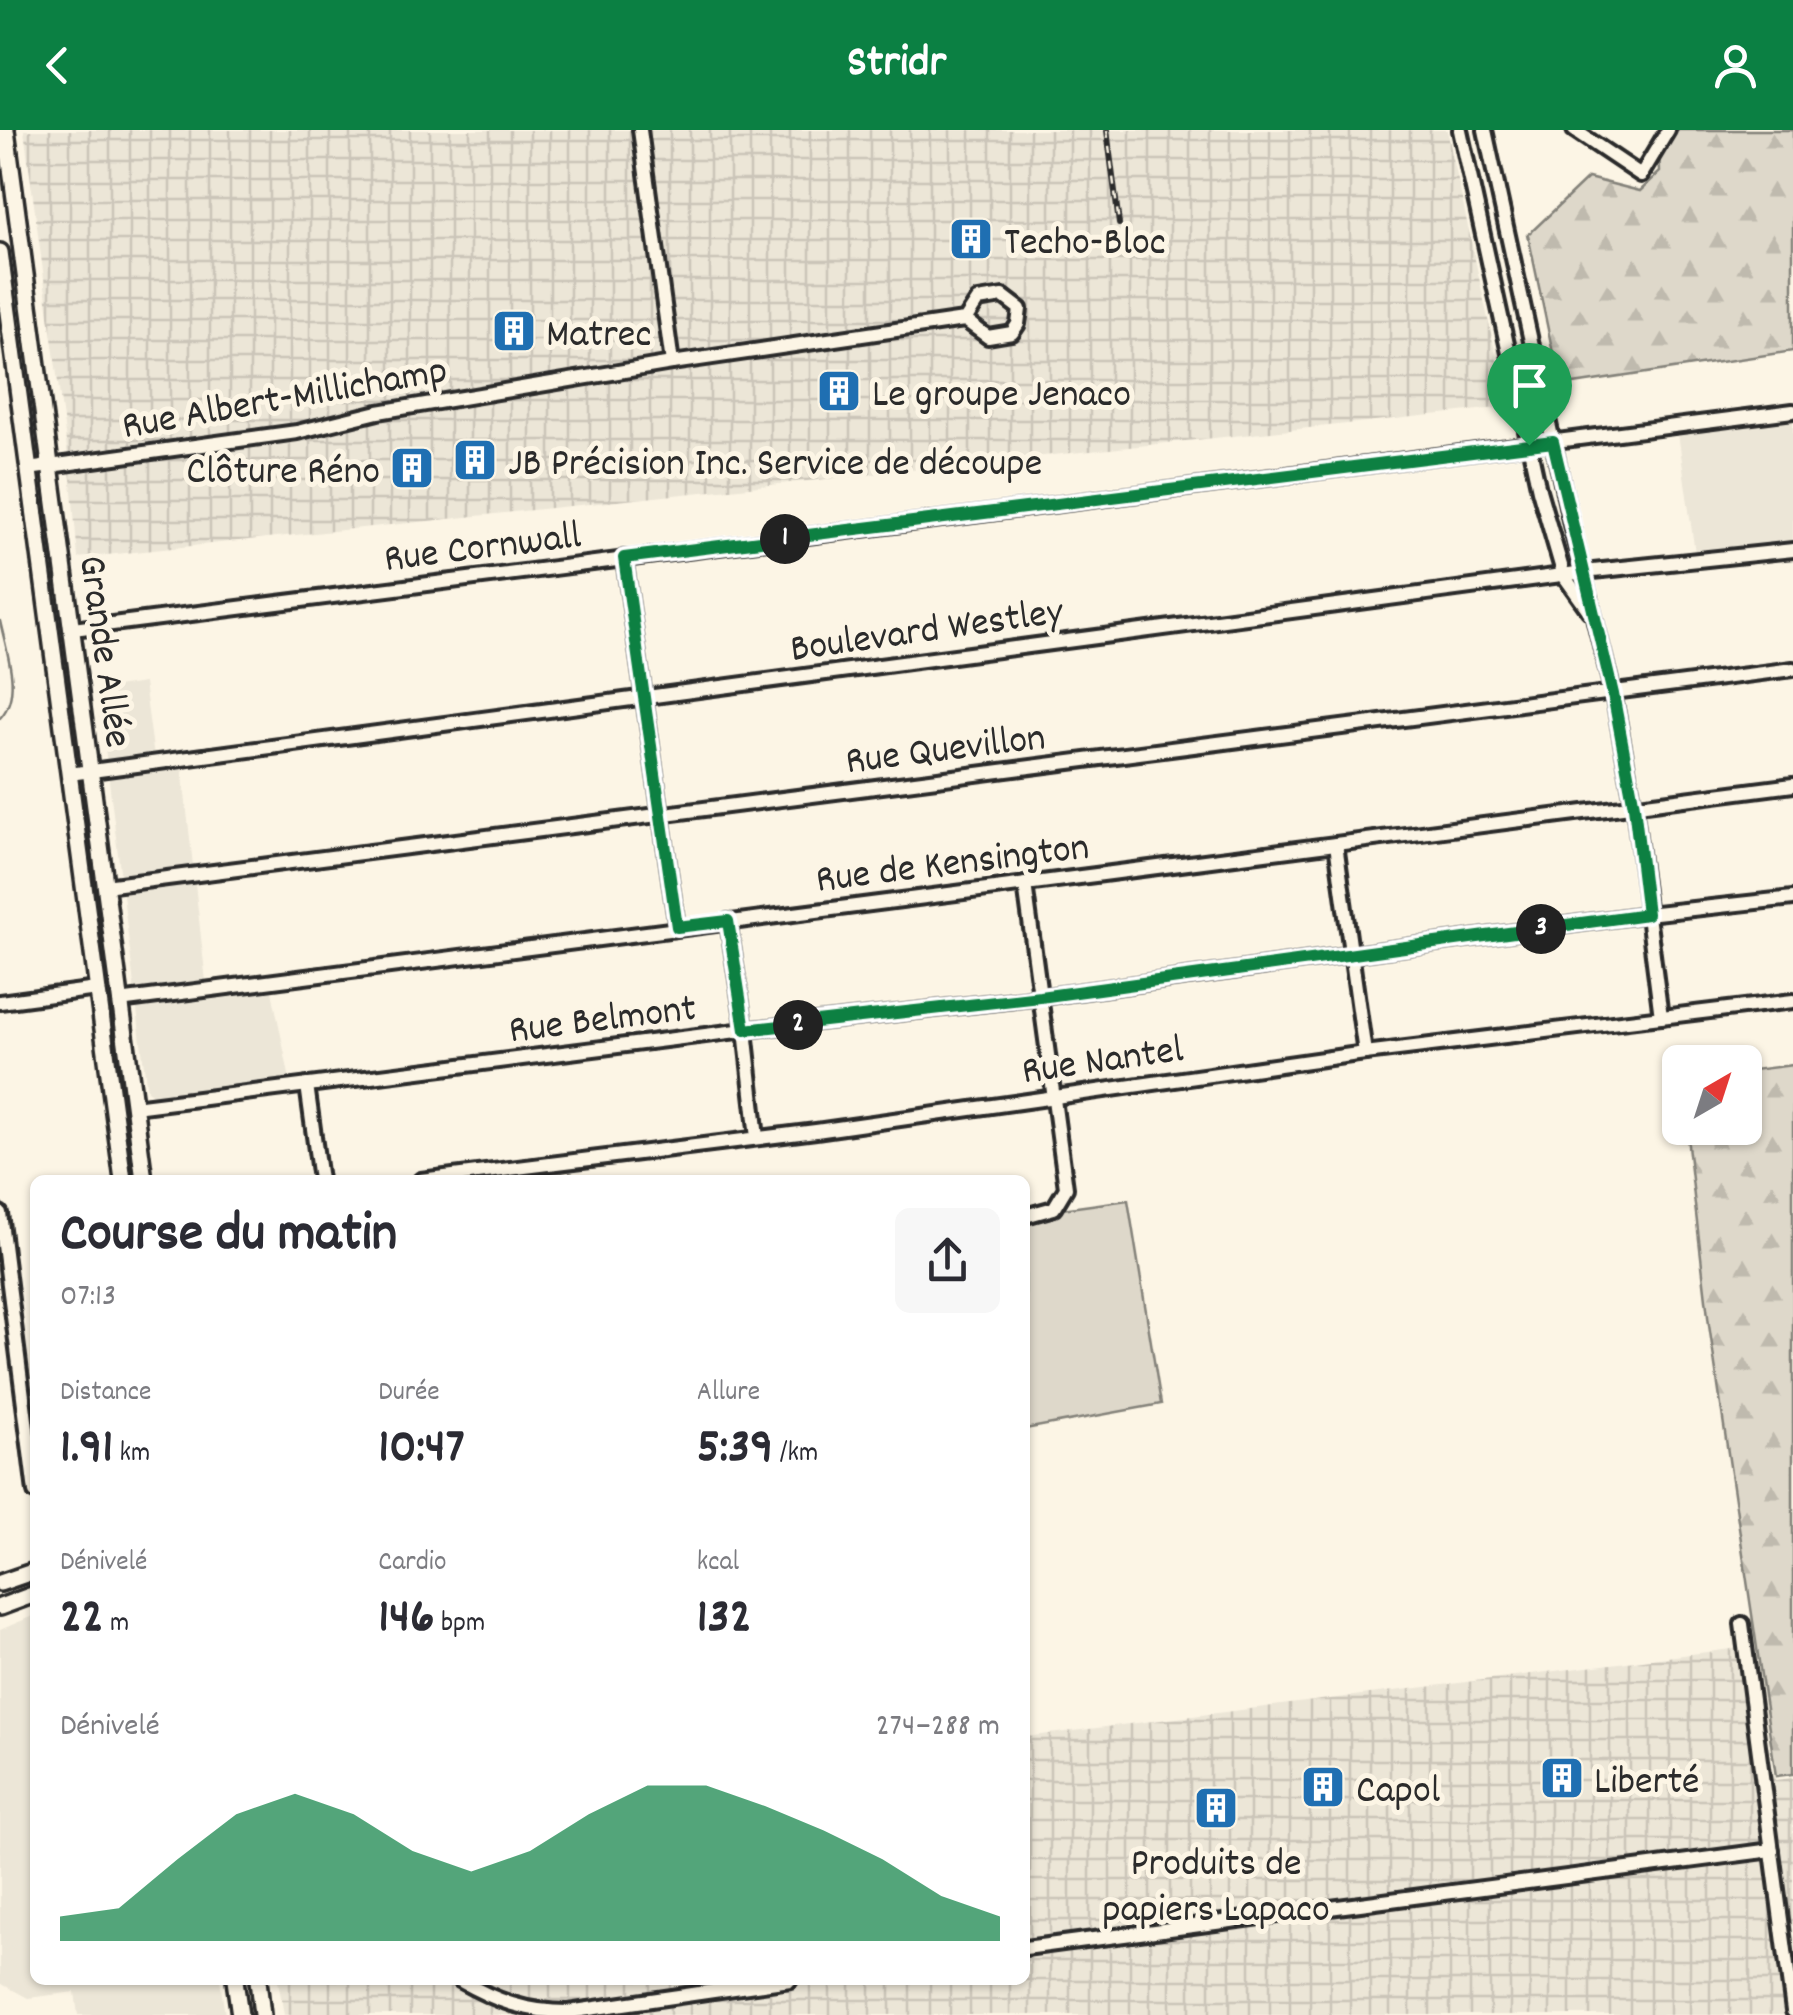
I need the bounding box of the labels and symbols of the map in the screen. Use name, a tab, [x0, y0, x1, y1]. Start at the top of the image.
building icon: Techo-Bloc	[948, 216, 994, 262]
place label: Techo-Bloc	[1004, 217, 1166, 274]
building icon: Matrec	[491, 308, 537, 354]
place label: Matrec	[546, 309, 651, 366]
pin	[1487, 343, 1572, 446]
street label: Rue Albert-Millichamp	[118, 345, 452, 458]
building icon: Le groupe Jenaco	[816, 368, 862, 414]
place label: Le groupe Jenaco	[872, 369, 1131, 426]
building icon: JB Précision Inc. Service de découpe	[452, 437, 498, 483]
place label: JB Précision Inc. Service de découpe	[508, 438, 1042, 495]
building icon: Clôture Réno	[389, 445, 435, 491]
place label: Clôture Réno	[186, 446, 380, 503]
street label: Rue Cornwall	[381, 510, 584, 591]
pin: 1	[760, 514, 810, 564]
street label: Grande Allée	[60, 552, 143, 752]
street label: Boulevard Westley	[787, 586, 1068, 681]
street label: Rue Quevillon	[843, 712, 1049, 793]
street label: Rue de Kensington	[813, 821, 1093, 911]
pin: 3	[1516, 904, 1566, 954]
street label: Rue Belmont	[506, 983, 700, 1062]
pin: 2	[773, 1000, 823, 1050]
street label: Rue Nantel	[1019, 1024, 1187, 1103]
north arrow	[1662, 1045, 1762, 1145]
building icon: Liberté	[1539, 1755, 1585, 1801]
place label: Liberté	[1594, 1756, 1699, 1813]
building icon: Capol	[1300, 1764, 1346, 1810]
place label: Capol	[1356, 1765, 1440, 1822]
building icon: Produits de papiers Lapaco	[1193, 1785, 1239, 1831]
place label: Produits de papiers Lapaco	[1102, 1838, 1330, 1941]

